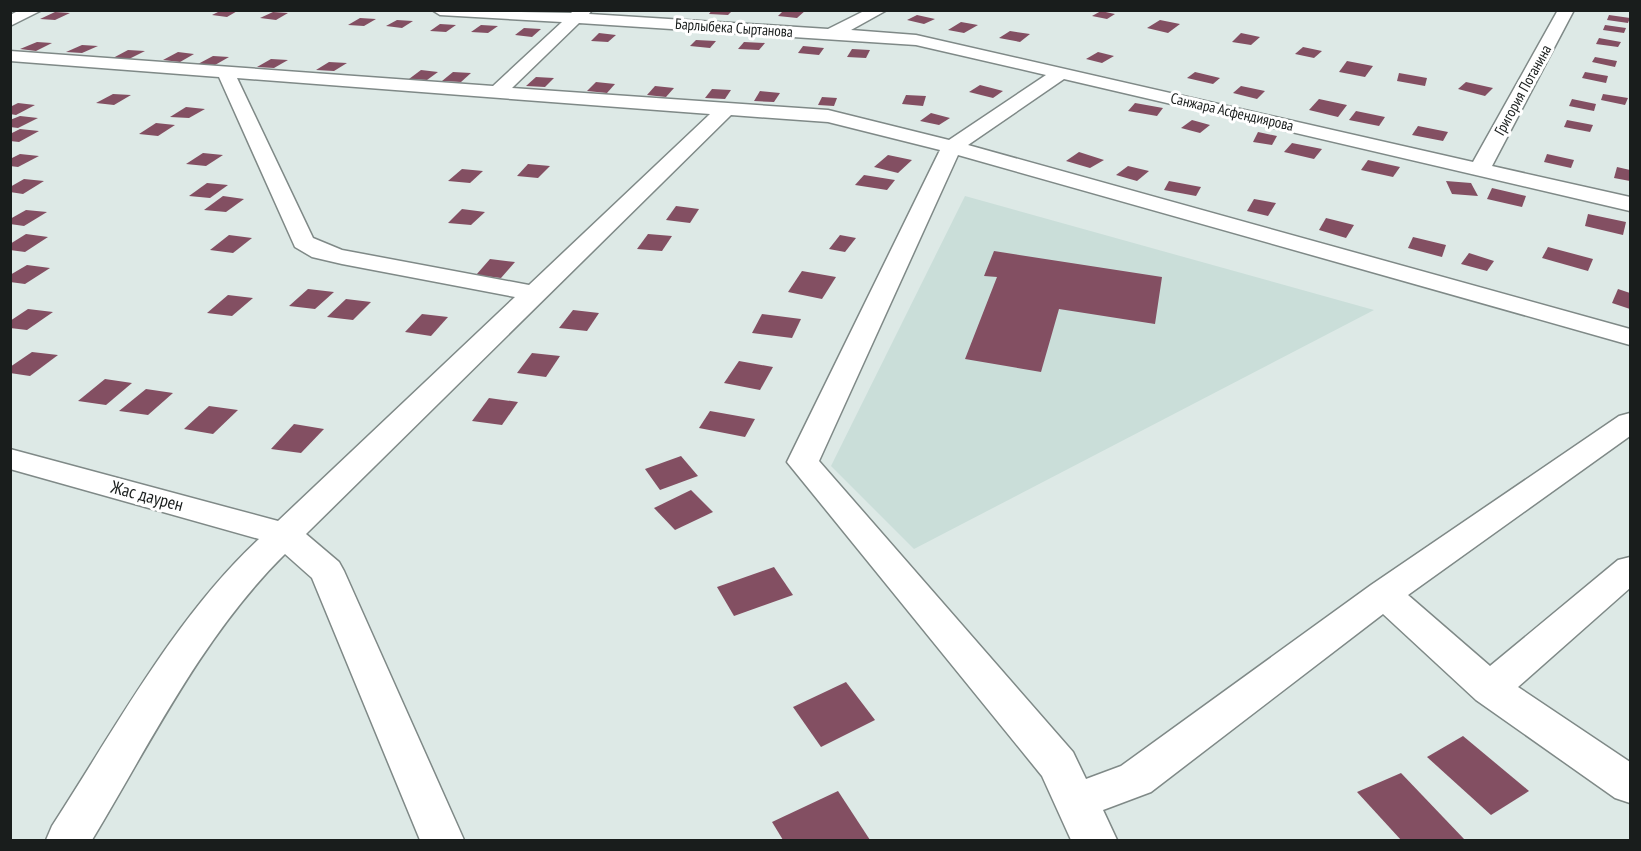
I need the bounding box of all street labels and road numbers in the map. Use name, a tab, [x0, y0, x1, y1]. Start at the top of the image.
street label: Барлыбека Сыртанова	[674, 14, 794, 41]
street label: Григория Потанина	[1490, 41, 1555, 138]
street label: Санжара Асфендиярова	[1169, 88, 1296, 135]
street label: Жас даурен	[107, 475, 186, 516]

